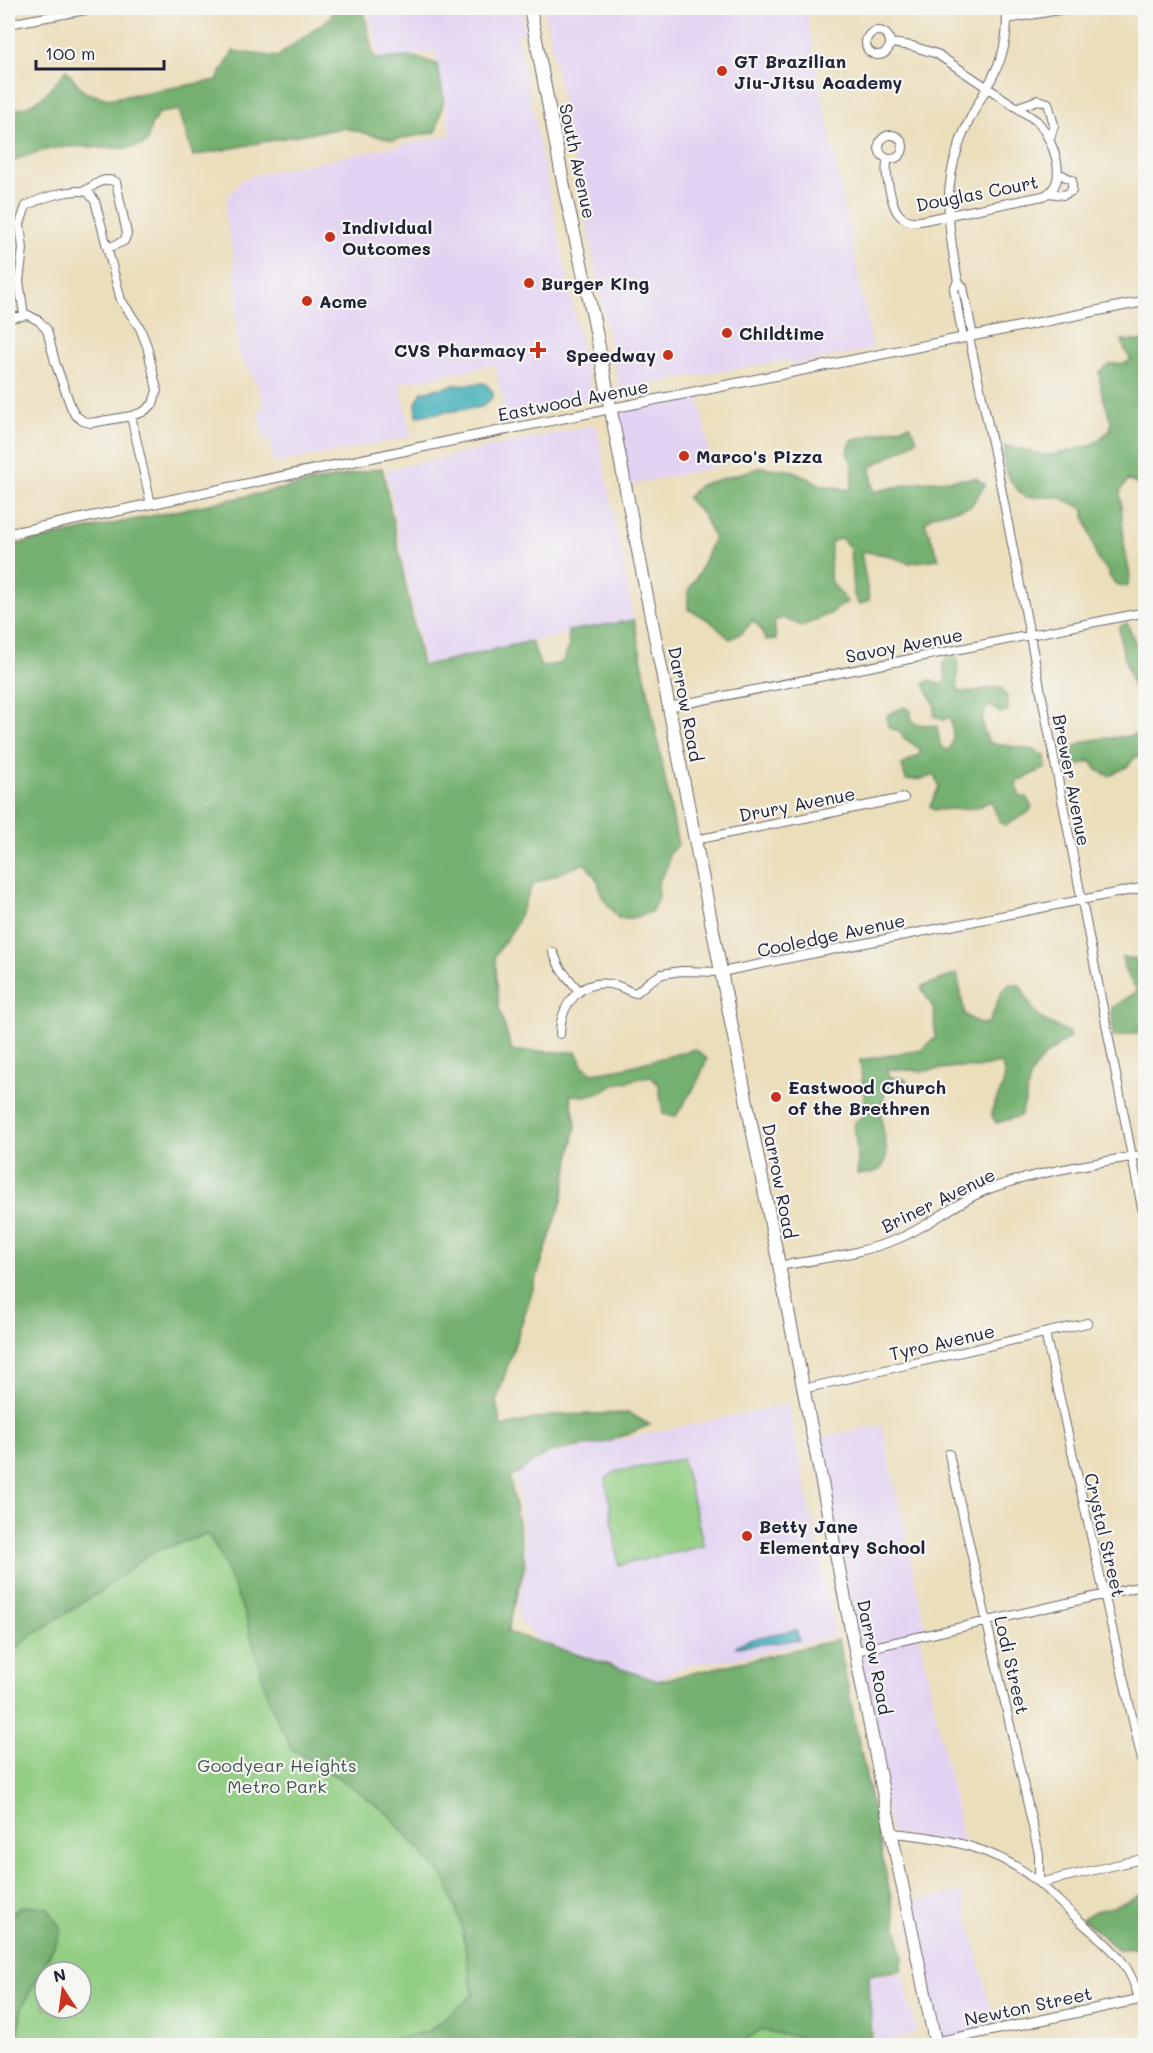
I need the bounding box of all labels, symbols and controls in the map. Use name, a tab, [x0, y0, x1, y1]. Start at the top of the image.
scale bar	[36, 33, 164, 71]
text: 100 m	[45, 41, 95, 65]
place label: GT Brazilian Jiu-Jitsu Academy	[734, 49, 902, 94]
marker: GT Brazilian Jiu-Jitsu Academy	[715, 64, 729, 78]
street label: South Avenue	[554, 101, 602, 221]
street label: Douglas Court	[914, 169, 1040, 217]
place label: Individual Outcomes	[342, 215, 432, 260]
marker: Individual Outcomes	[323, 230, 337, 244]
place label: Burger King	[541, 271, 649, 295]
marker: Burger King	[522, 276, 536, 290]
place label: Acme	[319, 289, 368, 313]
marker: Acme	[300, 294, 314, 308]
place label: Childtime	[739, 321, 825, 345]
marker: Childtime	[720, 326, 734, 340]
place label: CVS Pharmacy	[394, 338, 526, 362]
marker: CVS Pharmacy	[531, 343, 545, 357]
place label: Speedway	[566, 343, 656, 367]
marker: Speedway	[661, 348, 675, 362]
street label: Eastwood Avenue	[496, 374, 650, 426]
place label: Marco's Pizza	[696, 444, 823, 468]
marker: Marco's Pizza	[677, 449, 691, 463]
street label: Savoy Avenue	[843, 622, 965, 668]
street label: Darrow Road	[663, 644, 709, 764]
street label: Brewer Avenue	[1047, 712, 1097, 848]
street label: Drury Avenue	[737, 781, 857, 827]
street label: Cooledge Avenue	[755, 908, 907, 962]
place label: Eastwood Church of the Brethren	[788, 1075, 946, 1120]
marker: Eastwood Church of the Brethren	[769, 1090, 783, 1104]
street label: Darrow Road	[757, 1121, 803, 1241]
street label: Briner Avenue	[877, 1162, 999, 1238]
street label: Tyro Avenue	[887, 1318, 997, 1366]
street label: Crystal Street	[1079, 1471, 1131, 1599]
place label: Betty Jane Elementary School	[759, 1514, 925, 1559]
marker: Betty Jane Elementary School	[740, 1529, 754, 1543]
street label: Darrow Road	[852, 1597, 898, 1717]
street label: Lodi Street	[989, 1614, 1035, 1716]
park label: Goodyear Heights Metro Park	[197, 1753, 357, 1798]
north arrow	[33, 1960, 93, 2020]
text: N	[51, 1963, 68, 1986]
street label: Newton Street	[962, 1981, 1094, 2031]

